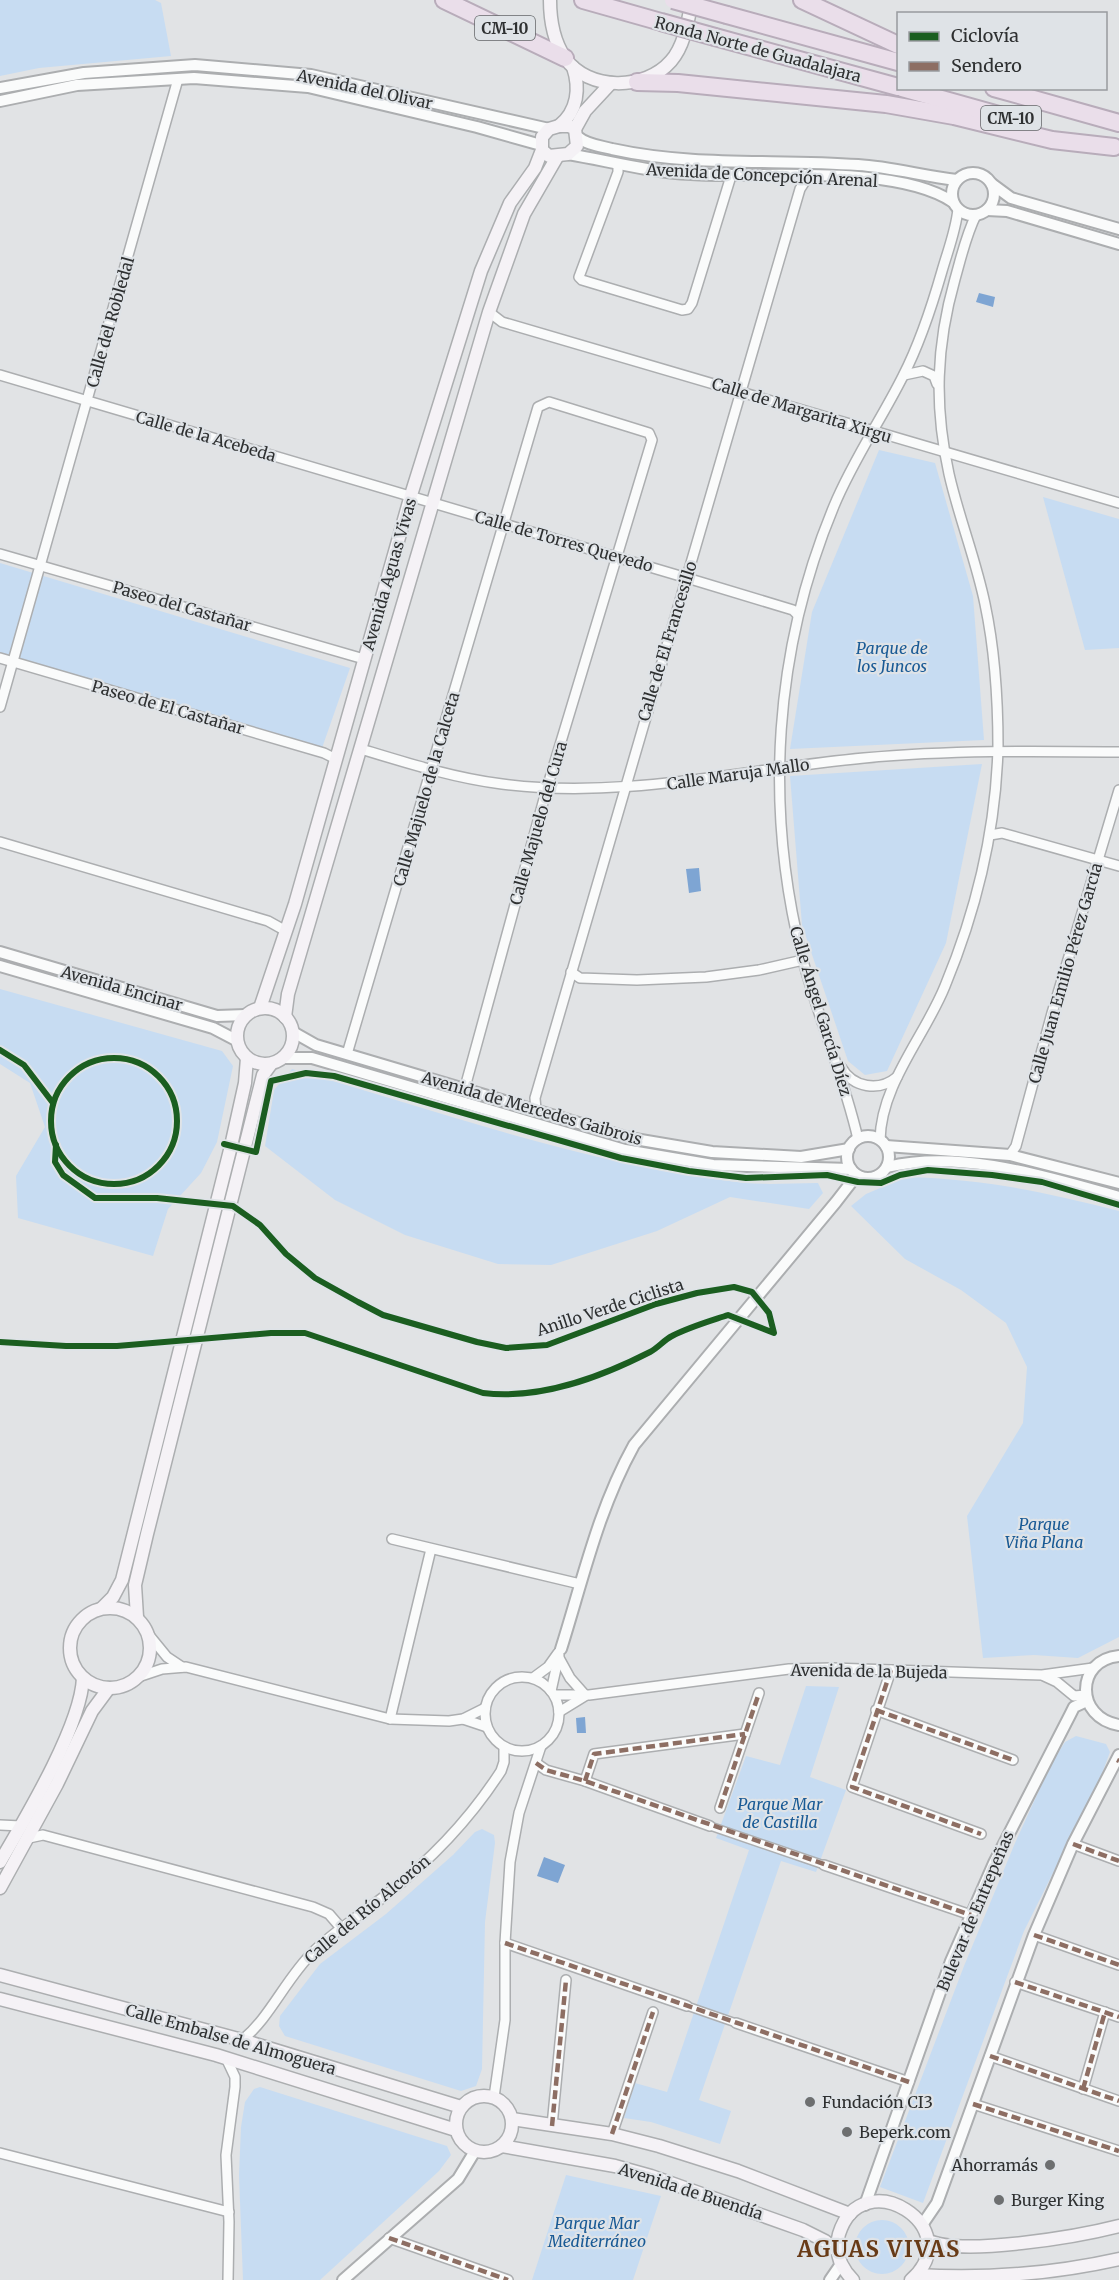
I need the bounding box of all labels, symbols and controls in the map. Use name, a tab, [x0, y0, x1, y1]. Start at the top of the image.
street label: Ronda Norte de Guadalajara	[653, 12, 864, 86]
legend	[897, 12, 1107, 90]
road number: CM-10	[475, 16, 535, 40]
text: Ciclovía	[951, 24, 1019, 47]
text: Sendero	[951, 54, 1022, 77]
street label: Avenida del Olivar	[294, 65, 435, 113]
road number: CM-10	[981, 106, 1041, 130]
street label: Avenida de Concepción Arenal	[645, 159, 878, 191]
street label: Calle del Robledal	[82, 254, 138, 390]
street label: Calle de Margarita Xirgu	[710, 373, 894, 447]
street label: Calle de la Acebeda	[134, 406, 279, 466]
street label: Avenida Aguas Vivas	[357, 495, 420, 653]
street label: Calle de Torres Quevedo	[473, 506, 655, 576]
street label: Calle de El Francesillo	[633, 559, 701, 723]
street label: Paseo del Castañar	[110, 577, 254, 635]
park label: Parque de los Juncos	[856, 638, 928, 676]
street label: Paseo de El Castañar	[89, 676, 247, 738]
street label: Calle Majuelo de la Calceta	[389, 689, 463, 888]
street label: Calle Majuelo del Cura	[505, 739, 571, 907]
street label: Calle Maruja Mallo	[666, 754, 810, 794]
street label: Calle Juan Emilio Pérez García	[1024, 860, 1106, 1086]
street label: Calle Ángel García Díez	[786, 924, 856, 1099]
street label: Avenida Encinar	[58, 961, 185, 1015]
street label: Avenida de Mercedes Gaibrois	[419, 1067, 645, 1149]
street label: Anillo Verde Ciclista	[533, 1274, 686, 1340]
park label: Parque Viña Plana	[1005, 1514, 1083, 1552]
street label: Avenida de la Bujeda	[789, 1660, 948, 1682]
park label: Parque Mar de Castilla	[737, 1794, 823, 1832]
street label: Bulevar de Entrepeñas	[932, 1828, 1018, 1994]
street label: Calle del Río Alcorón	[300, 1850, 434, 1967]
street label: Calle Embalse de Almoguera	[123, 1999, 339, 2079]
place label: Fundación CI3	[822, 2092, 933, 2112]
marker: Fundación CI3	[803, 2095, 817, 2109]
place label: Beperk.com	[859, 2122, 951, 2142]
marker: Beperk.com	[840, 2125, 854, 2139]
place label: Ahorramás	[951, 2155, 1038, 2175]
street label: Avenida de Buendía	[615, 2158, 766, 2224]
marker: Ahorramás	[1043, 2158, 1057, 2172]
place label: Burger King	[1011, 2190, 1104, 2210]
marker: Burger King	[992, 2193, 1006, 2207]
park label: Parque Mar Mediterráneo	[547, 2213, 646, 2251]
district label: AGUAS VIVAS	[796, 2235, 961, 2263]

